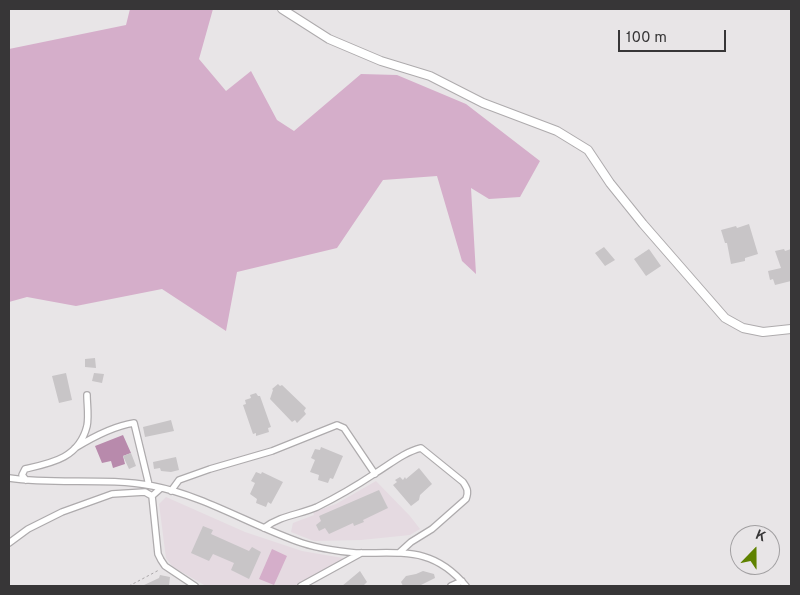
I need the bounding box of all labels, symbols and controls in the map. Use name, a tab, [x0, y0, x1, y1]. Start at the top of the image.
scale bar	[620, 20, 728, 52]
text: 100 m	[626, 29, 667, 48]
north arrow	[730, 525, 780, 575]
text: K	[753, 527, 768, 546]

